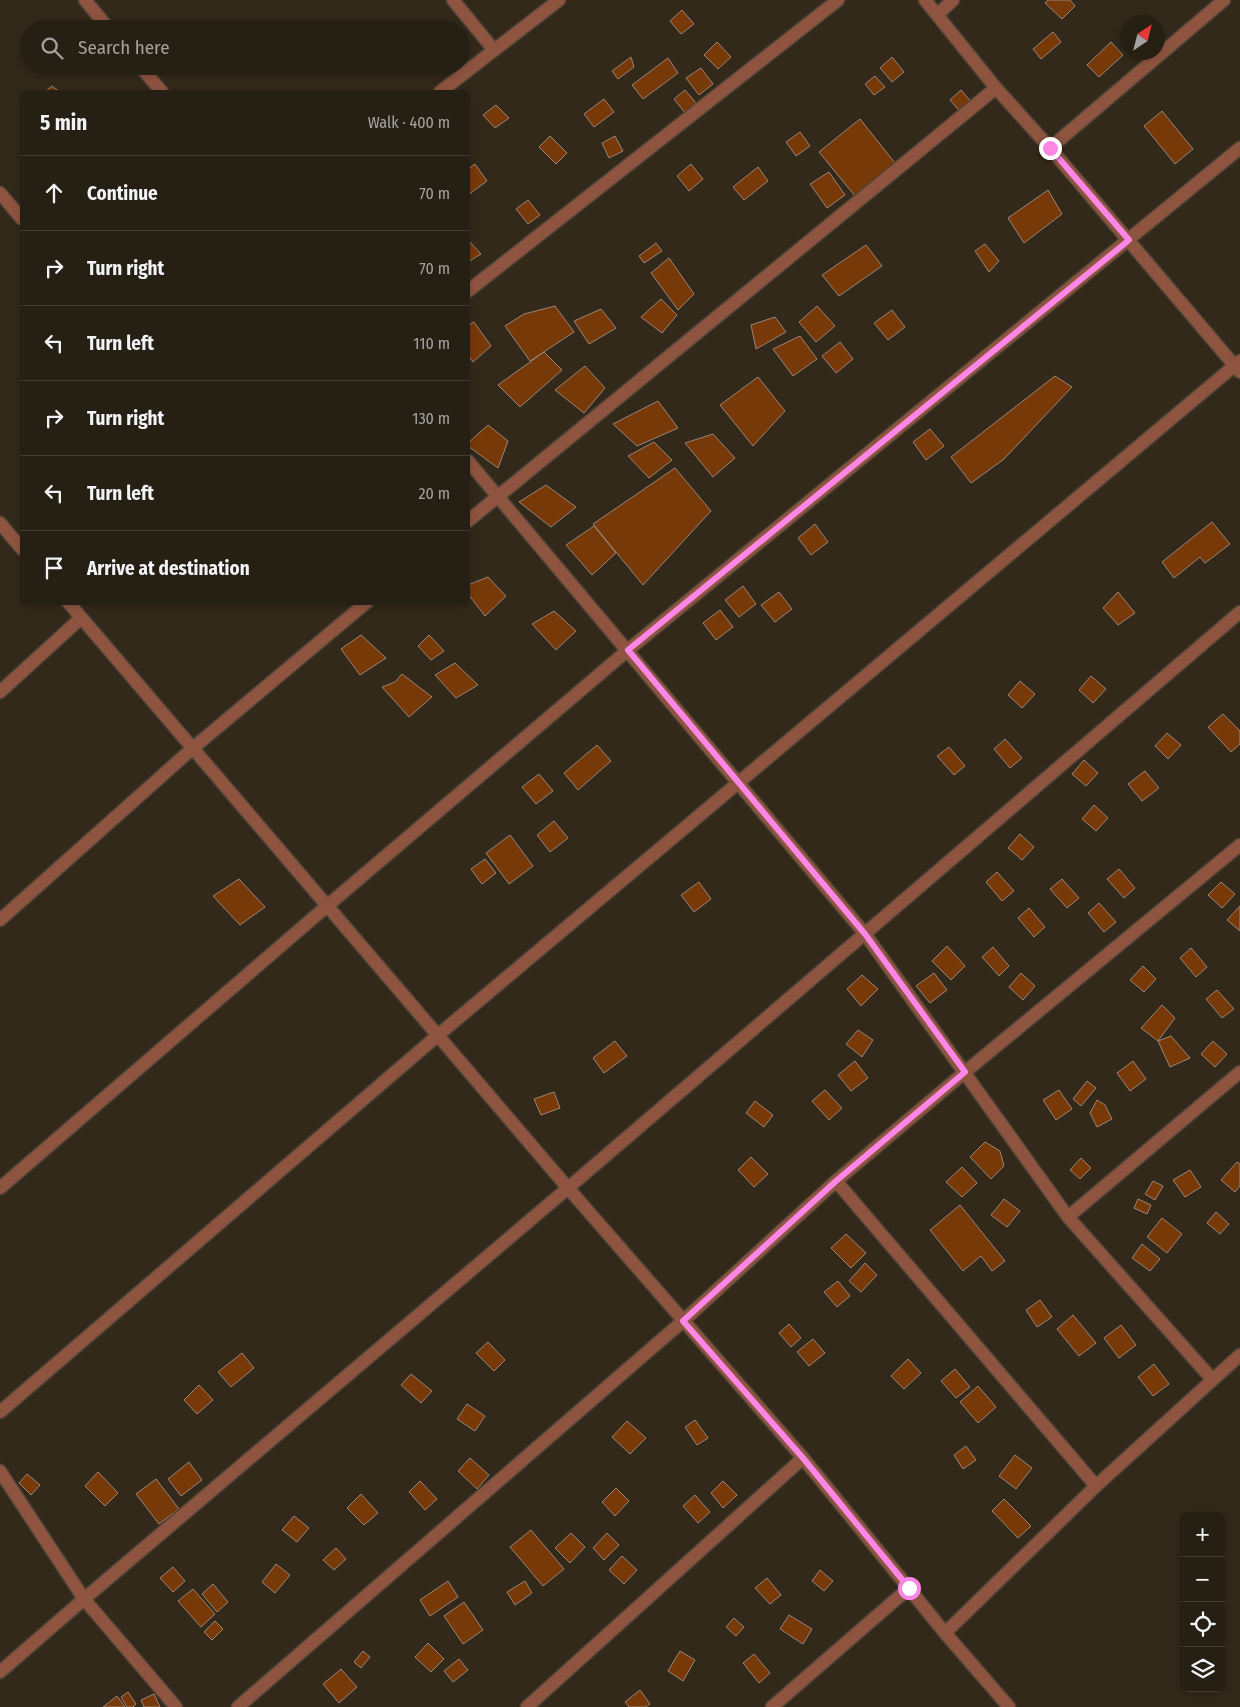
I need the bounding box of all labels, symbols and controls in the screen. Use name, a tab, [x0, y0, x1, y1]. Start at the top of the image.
north arrow	[1120, 15, 1165, 60]
search box	[20, 20, 470, 75]
icon: search	[38, 34, 66, 62]
text: Search here	[78, 36, 170, 59]
text: 5 min	[40, 110, 87, 136]
text: Walk · 400 m	[368, 113, 450, 132]
route end	[1039, 137, 1062, 160]
icon: ahead	[40, 179, 68, 207]
text: Continue	[87, 182, 158, 205]
text: 70 m	[419, 184, 450, 203]
icon: right	[40, 254, 68, 282]
text: Turn right	[87, 257, 164, 280]
text: 70 m	[419, 259, 450, 278]
icon: left	[40, 329, 68, 357]
text: Turn left	[87, 332, 154, 355]
text: 110 m	[413, 334, 450, 353]
icon: right	[40, 404, 68, 432]
text: Turn right	[87, 407, 164, 430]
text: 130 m	[412, 409, 450, 428]
icon: left	[40, 479, 68, 507]
text: Turn left	[87, 482, 154, 505]
text: 20 m	[419, 484, 450, 503]
icon: arrive	[40, 554, 68, 582]
text: Arrive at destination	[87, 557, 250, 580]
map controls	[1180, 1512, 1225, 1692]
button: +	[1180, 1512, 1225, 1557]
button: −	[1180, 1557, 1225, 1602]
route start	[898, 1577, 921, 1600]
button: locate	[1180, 1602, 1225, 1647]
button: layers	[1180, 1647, 1225, 1692]

